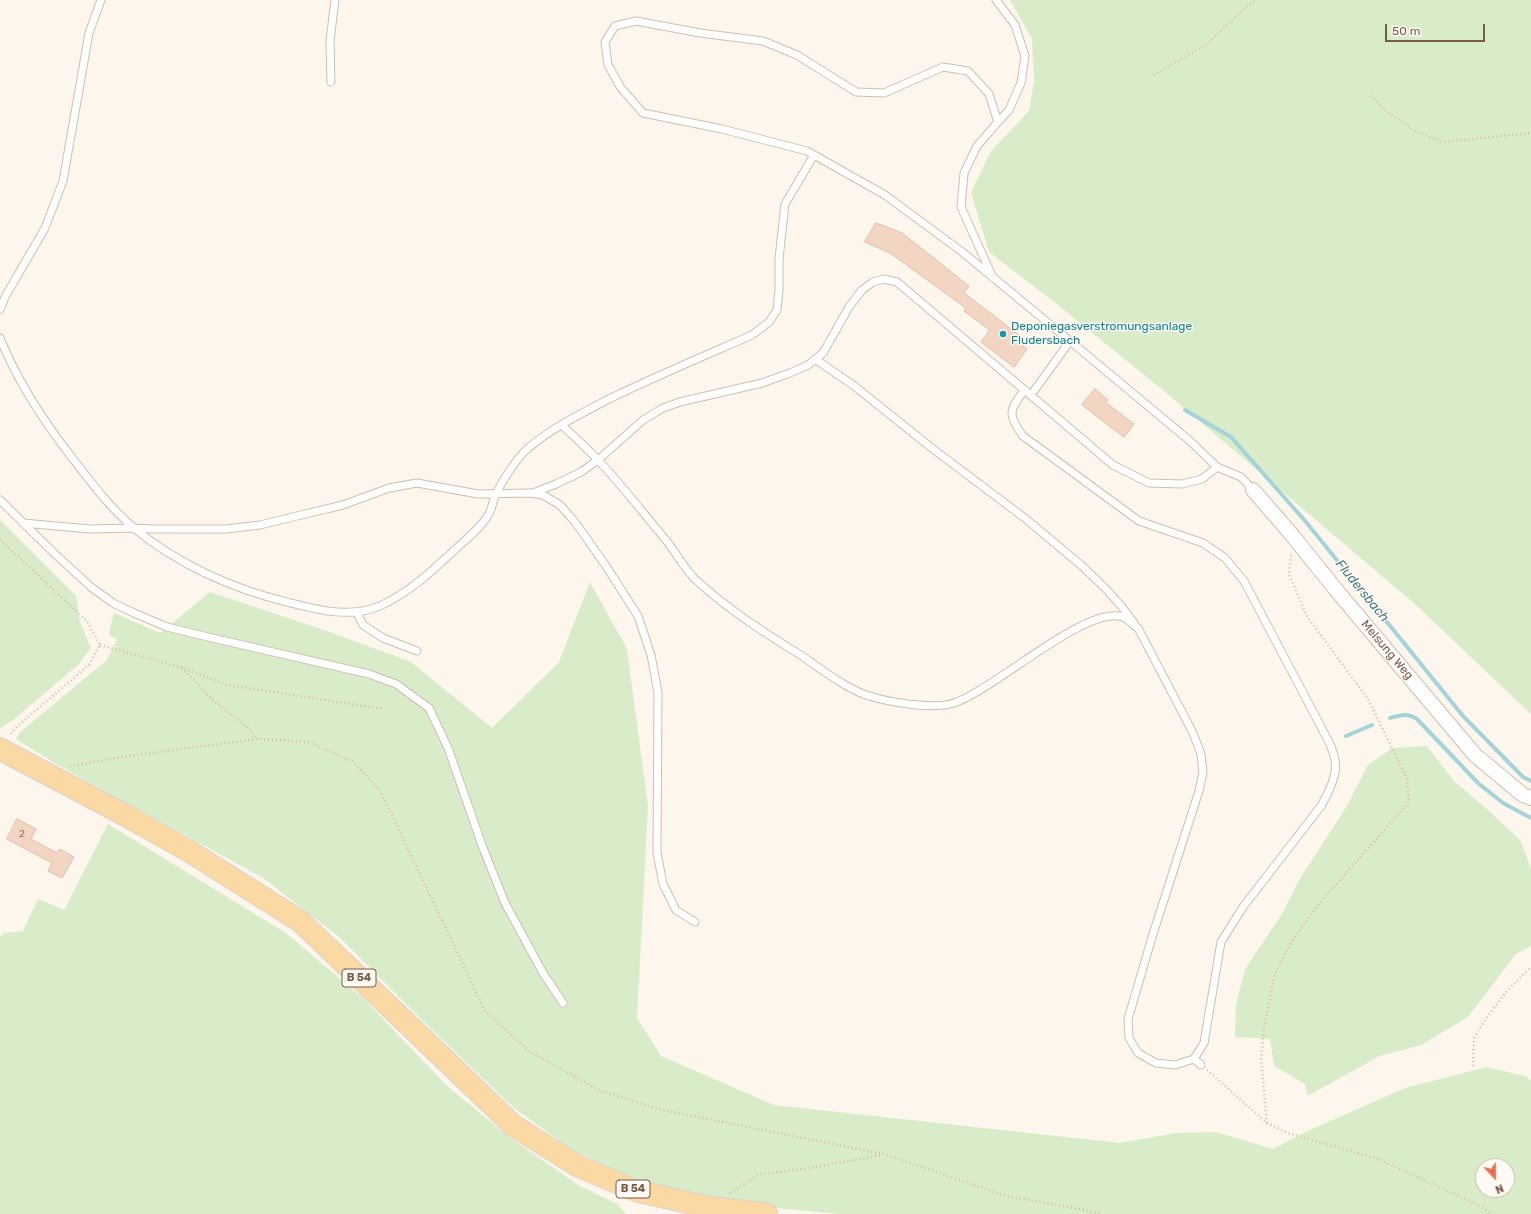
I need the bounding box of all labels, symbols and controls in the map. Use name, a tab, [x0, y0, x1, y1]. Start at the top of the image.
scale bar	[1387, 16, 1487, 42]
text: 50 m	[1392, 24, 1420, 38]
place label: Deponiegasverstromungsanlage Fludersbach	[1011, 320, 1192, 348]
marker: Deponiegasverstromungsanlage Fludersbach	[998, 329, 1008, 339]
water label: Fludersbach	[1332, 557, 1392, 625]
street label: Melsung Weg	[1358, 617, 1416, 683]
house number: 2	[19, 828, 25, 840]
road number: B 54	[342, 969, 376, 987]
north arrow	[1475, 1158, 1515, 1198]
road number: B 54	[616, 1180, 650, 1198]
text: N	[1493, 1181, 1505, 1196]

